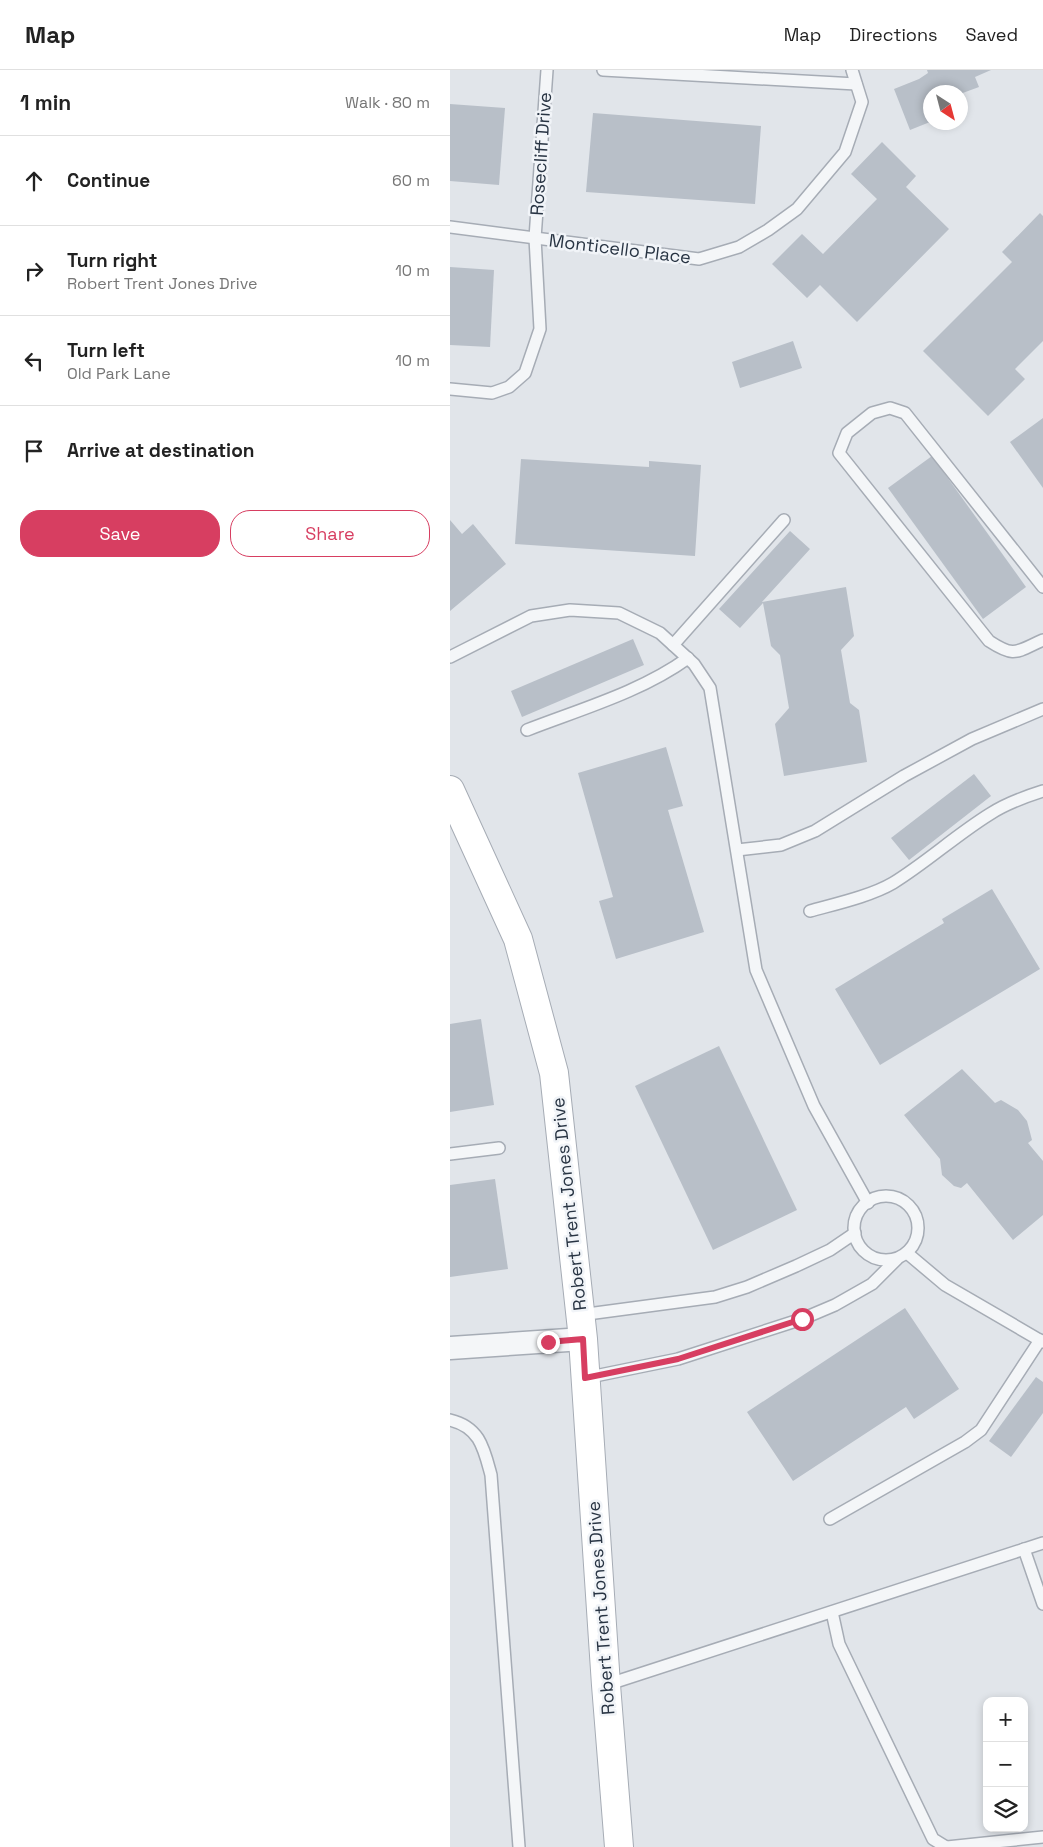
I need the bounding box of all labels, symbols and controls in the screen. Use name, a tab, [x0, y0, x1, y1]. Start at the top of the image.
text: Map	[25, 19, 75, 50]
text: Map	[784, 23, 821, 46]
text: Directions	[849, 23, 938, 46]
text: Saved	[966, 23, 1018, 46]
north arrow	[923, 85, 968, 130]
text: 1 min	[20, 89, 71, 116]
street label: Rosecliff Drive	[525, 91, 556, 216]
text: Walk · 80 m	[345, 92, 430, 113]
icon: ahead	[20, 167, 48, 195]
text: Continue	[67, 168, 150, 193]
text: 60 m	[392, 170, 430, 191]
street label: Monticello Place	[548, 228, 692, 269]
text: Turn right	[67, 248, 157, 273]
icon: right	[20, 257, 48, 285]
text: 10 m	[395, 260, 430, 281]
text: Robert Trent Jones Drive	[67, 273, 257, 294]
text: Turn left	[67, 338, 145, 363]
icon: left	[20, 347, 48, 375]
text: 10 m	[395, 350, 430, 371]
text: Old Park Lane	[67, 363, 171, 384]
icon: arrive	[20, 437, 48, 465]
text: Arrive at destination	[67, 438, 255, 463]
button: Save	[20, 510, 220, 557]
button: Share	[230, 510, 430, 557]
street label: Robert Trent Jones Drive	[546, 1096, 591, 1312]
route start	[791, 1308, 814, 1331]
route end	[537, 1331, 560, 1354]
street label: Robert Trent Jones Drive	[582, 1500, 619, 1716]
map controls	[983, 1697, 1028, 1832]
button: +	[983, 1697, 1028, 1742]
button: −	[983, 1742, 1028, 1787]
button: layers	[983, 1787, 1028, 1832]

